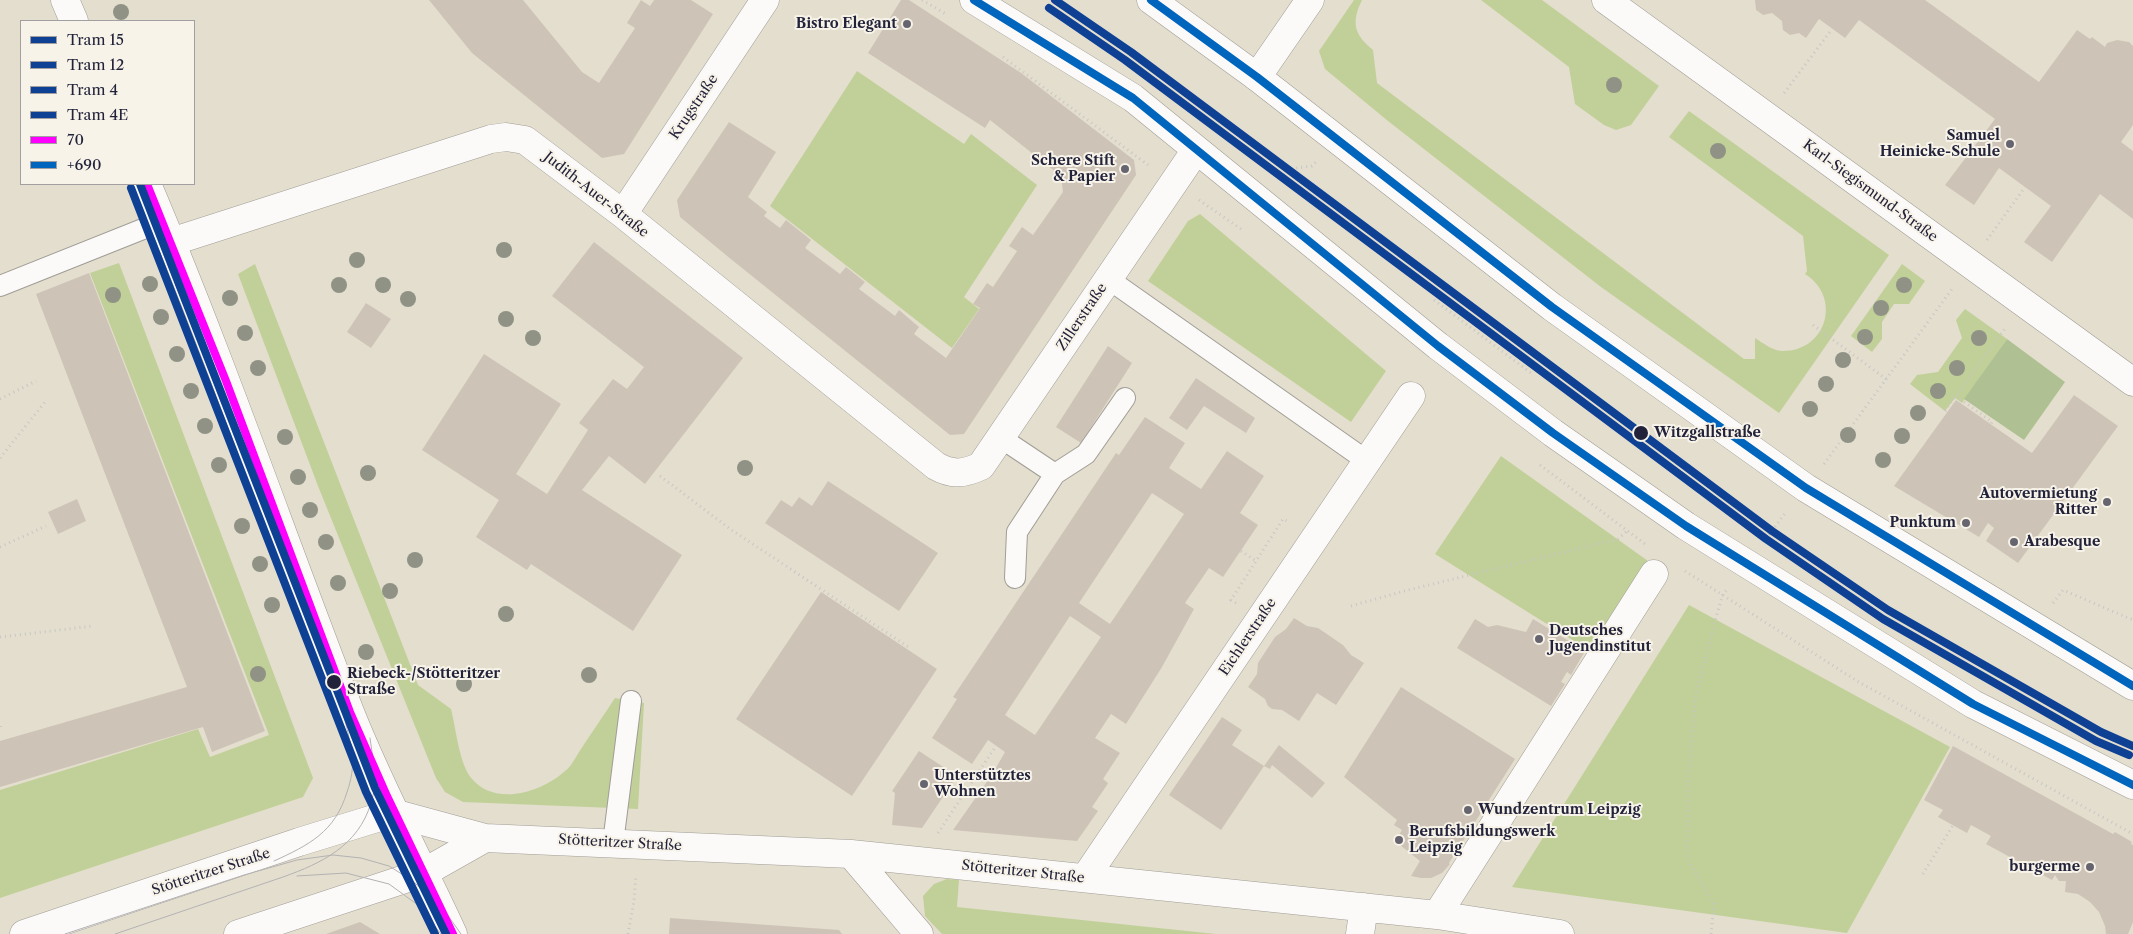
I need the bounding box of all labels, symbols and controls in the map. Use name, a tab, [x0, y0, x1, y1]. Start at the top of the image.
place label: Bistro Elegant	[796, 16, 897, 32]
marker: Bistro Elegant	[901, 18, 913, 30]
legend	[20, 20, 195, 185]
text: Tram 15	[67, 30, 124, 49]
text: Tram 12	[67, 55, 124, 74]
street label: Krugstraße	[666, 71, 722, 143]
text: Tram 4	[67, 80, 118, 99]
text: Tram 4E	[67, 105, 128, 124]
place label: Samuel Heinicke-Schule	[1880, 128, 2000, 160]
text: 70	[67, 130, 84, 149]
street label: Karl-Siegismund-Straße	[1799, 136, 1941, 246]
marker: Samuel Heinicke-Schule	[2004, 138, 2016, 150]
street label: Judith-Auer-Straße	[540, 149, 652, 241]
place label: Schere Stift & Papier	[1031, 153, 1115, 186]
text: +690	[67, 155, 102, 174]
marker: Schere Stift & Papier	[1119, 163, 1131, 175]
street label: Zillerstraße	[1053, 280, 1111, 354]
marker: Witzgallstraße	[1632, 424, 1650, 442]
place label: Witzgallstraße	[1654, 425, 1761, 441]
place label: Autovermietung Ritter	[1980, 486, 2097, 518]
marker: Autovermietung Ritter	[2101, 496, 2113, 508]
place label: Punktum	[1890, 515, 1956, 531]
marker: Punktum	[1960, 517, 1972, 529]
place label: Arabesque	[2024, 534, 2100, 550]
marker: Arabesque	[2008, 536, 2020, 548]
street label: Eichlerstraße	[1216, 595, 1280, 679]
place label: Deutsches Jugendinstitut	[1549, 623, 1651, 656]
marker: Deutsches Jugendinstitut	[1533, 633, 1545, 645]
place label: Riebeck-/Stötteritzer Straße	[347, 666, 500, 699]
marker: Riebeck-/Stötteritzer Straße	[325, 673, 343, 691]
place label: Unterstütztes Wohnen	[934, 768, 1031, 800]
marker: Unterstütztes Wohnen	[918, 778, 930, 790]
place label: Wundzentrum Leipzig	[1478, 802, 1641, 818]
marker: Wundzentrum Leipzig	[1462, 804, 1474, 816]
place label: Berufsbildungswerk Leipzig	[1409, 824, 1555, 856]
street label: Stötteritzer Straße	[558, 831, 682, 855]
marker: Berufsbildungswerk Leipzig	[1393, 834, 1405, 846]
street label: Stötteritzer Straße	[150, 845, 272, 899]
street label: Stötteritzer Straße	[961, 857, 1085, 887]
place label: burgerme	[2009, 859, 2080, 875]
marker: burgerme	[2084, 861, 2096, 873]

